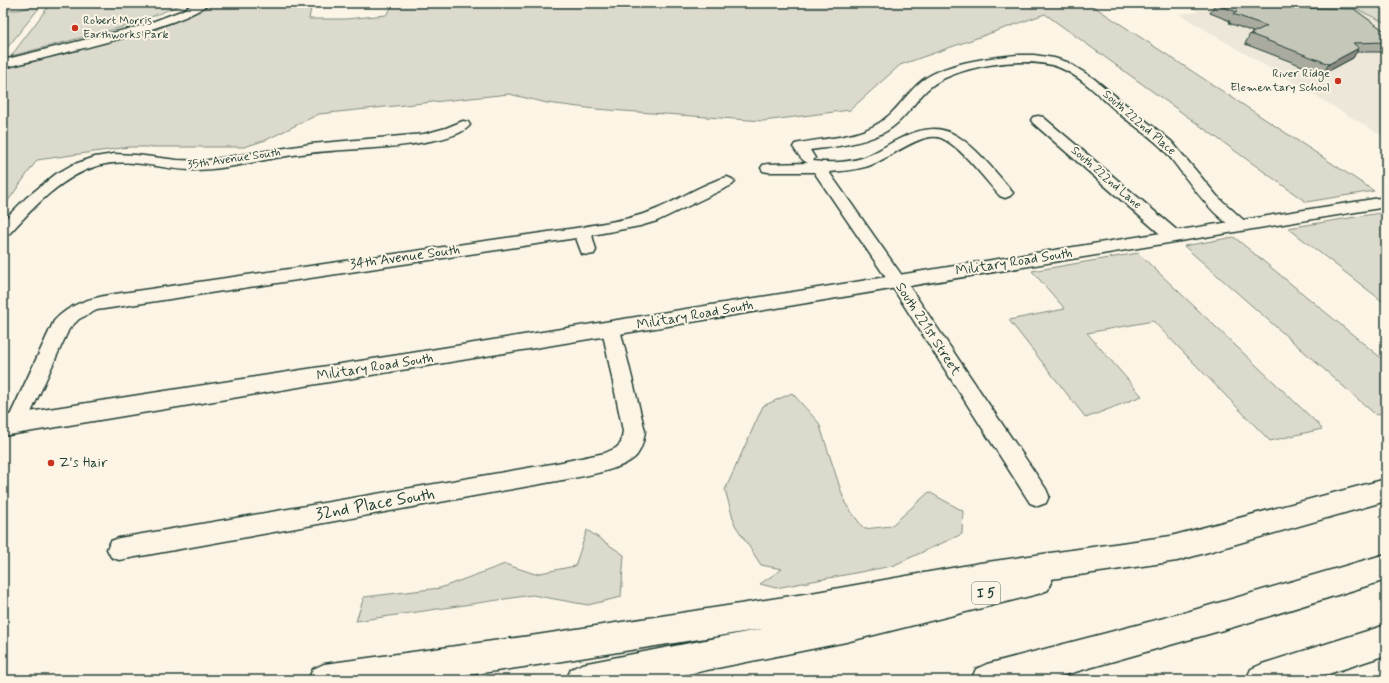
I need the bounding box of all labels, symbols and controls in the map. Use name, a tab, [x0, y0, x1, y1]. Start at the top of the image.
place label: Robert Morris Earthworks Park	[83, 13, 169, 43]
marker: Robert Morris Earthworks Park	[70, 23, 80, 33]
place label: River Ridge Elementary School	[1230, 66, 1330, 96]
marker: River Ridge Elementary School	[1333, 76, 1343, 86]
street label: South 222nd Place	[1099, 87, 1179, 159]
street label: South 222nd Lane	[1067, 143, 1145, 213]
street label: 35th Avenue South	[186, 145, 282, 173]
street label: 34th Avenue South	[349, 240, 461, 274]
street label: Military Road South	[954, 244, 1074, 280]
street label: South 221st Street	[891, 279, 965, 380]
street label: Military Road South	[635, 296, 755, 334]
street label: Military Road South	[315, 349, 435, 385]
place label: Z's Hair	[59, 454, 108, 472]
marker: Z's Hair	[46, 458, 56, 468]
street label: 32nd Place South	[314, 483, 436, 525]
road number: I 5	[972, 582, 1000, 604]

